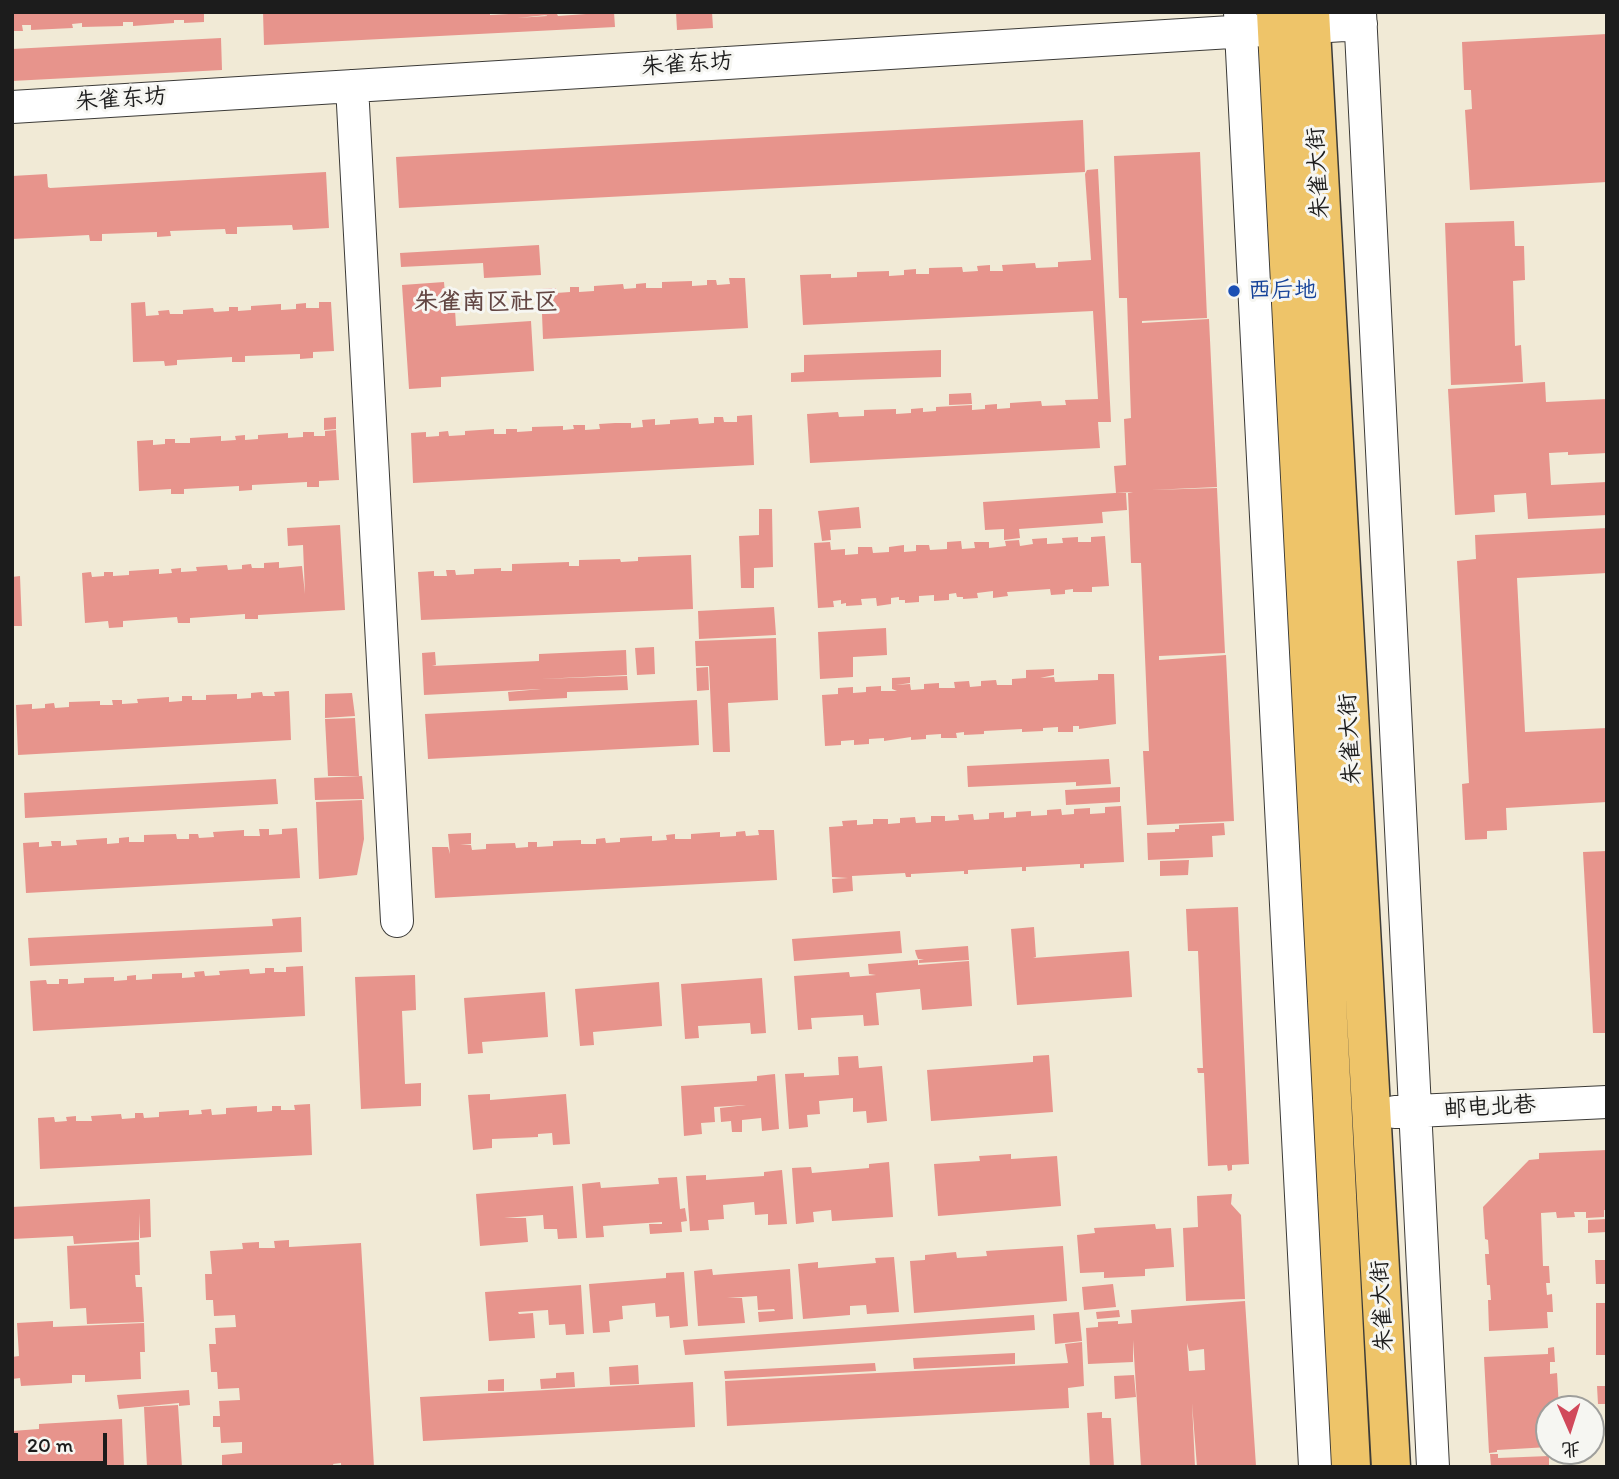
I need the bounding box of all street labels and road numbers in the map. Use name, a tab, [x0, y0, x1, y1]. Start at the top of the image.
street label: 朱雀东坊	[640, 48, 734, 82]
street label: 朱雀东坊	[74, 83, 168, 117]
street label: 朱雀大街	[1303, 126, 1335, 220]
street label: 朱雀大街	[1335, 692, 1367, 786]
street label: 邮电北巷	[1443, 1092, 1537, 1124]
street label: 朱雀大街	[1367, 1259, 1399, 1353]

